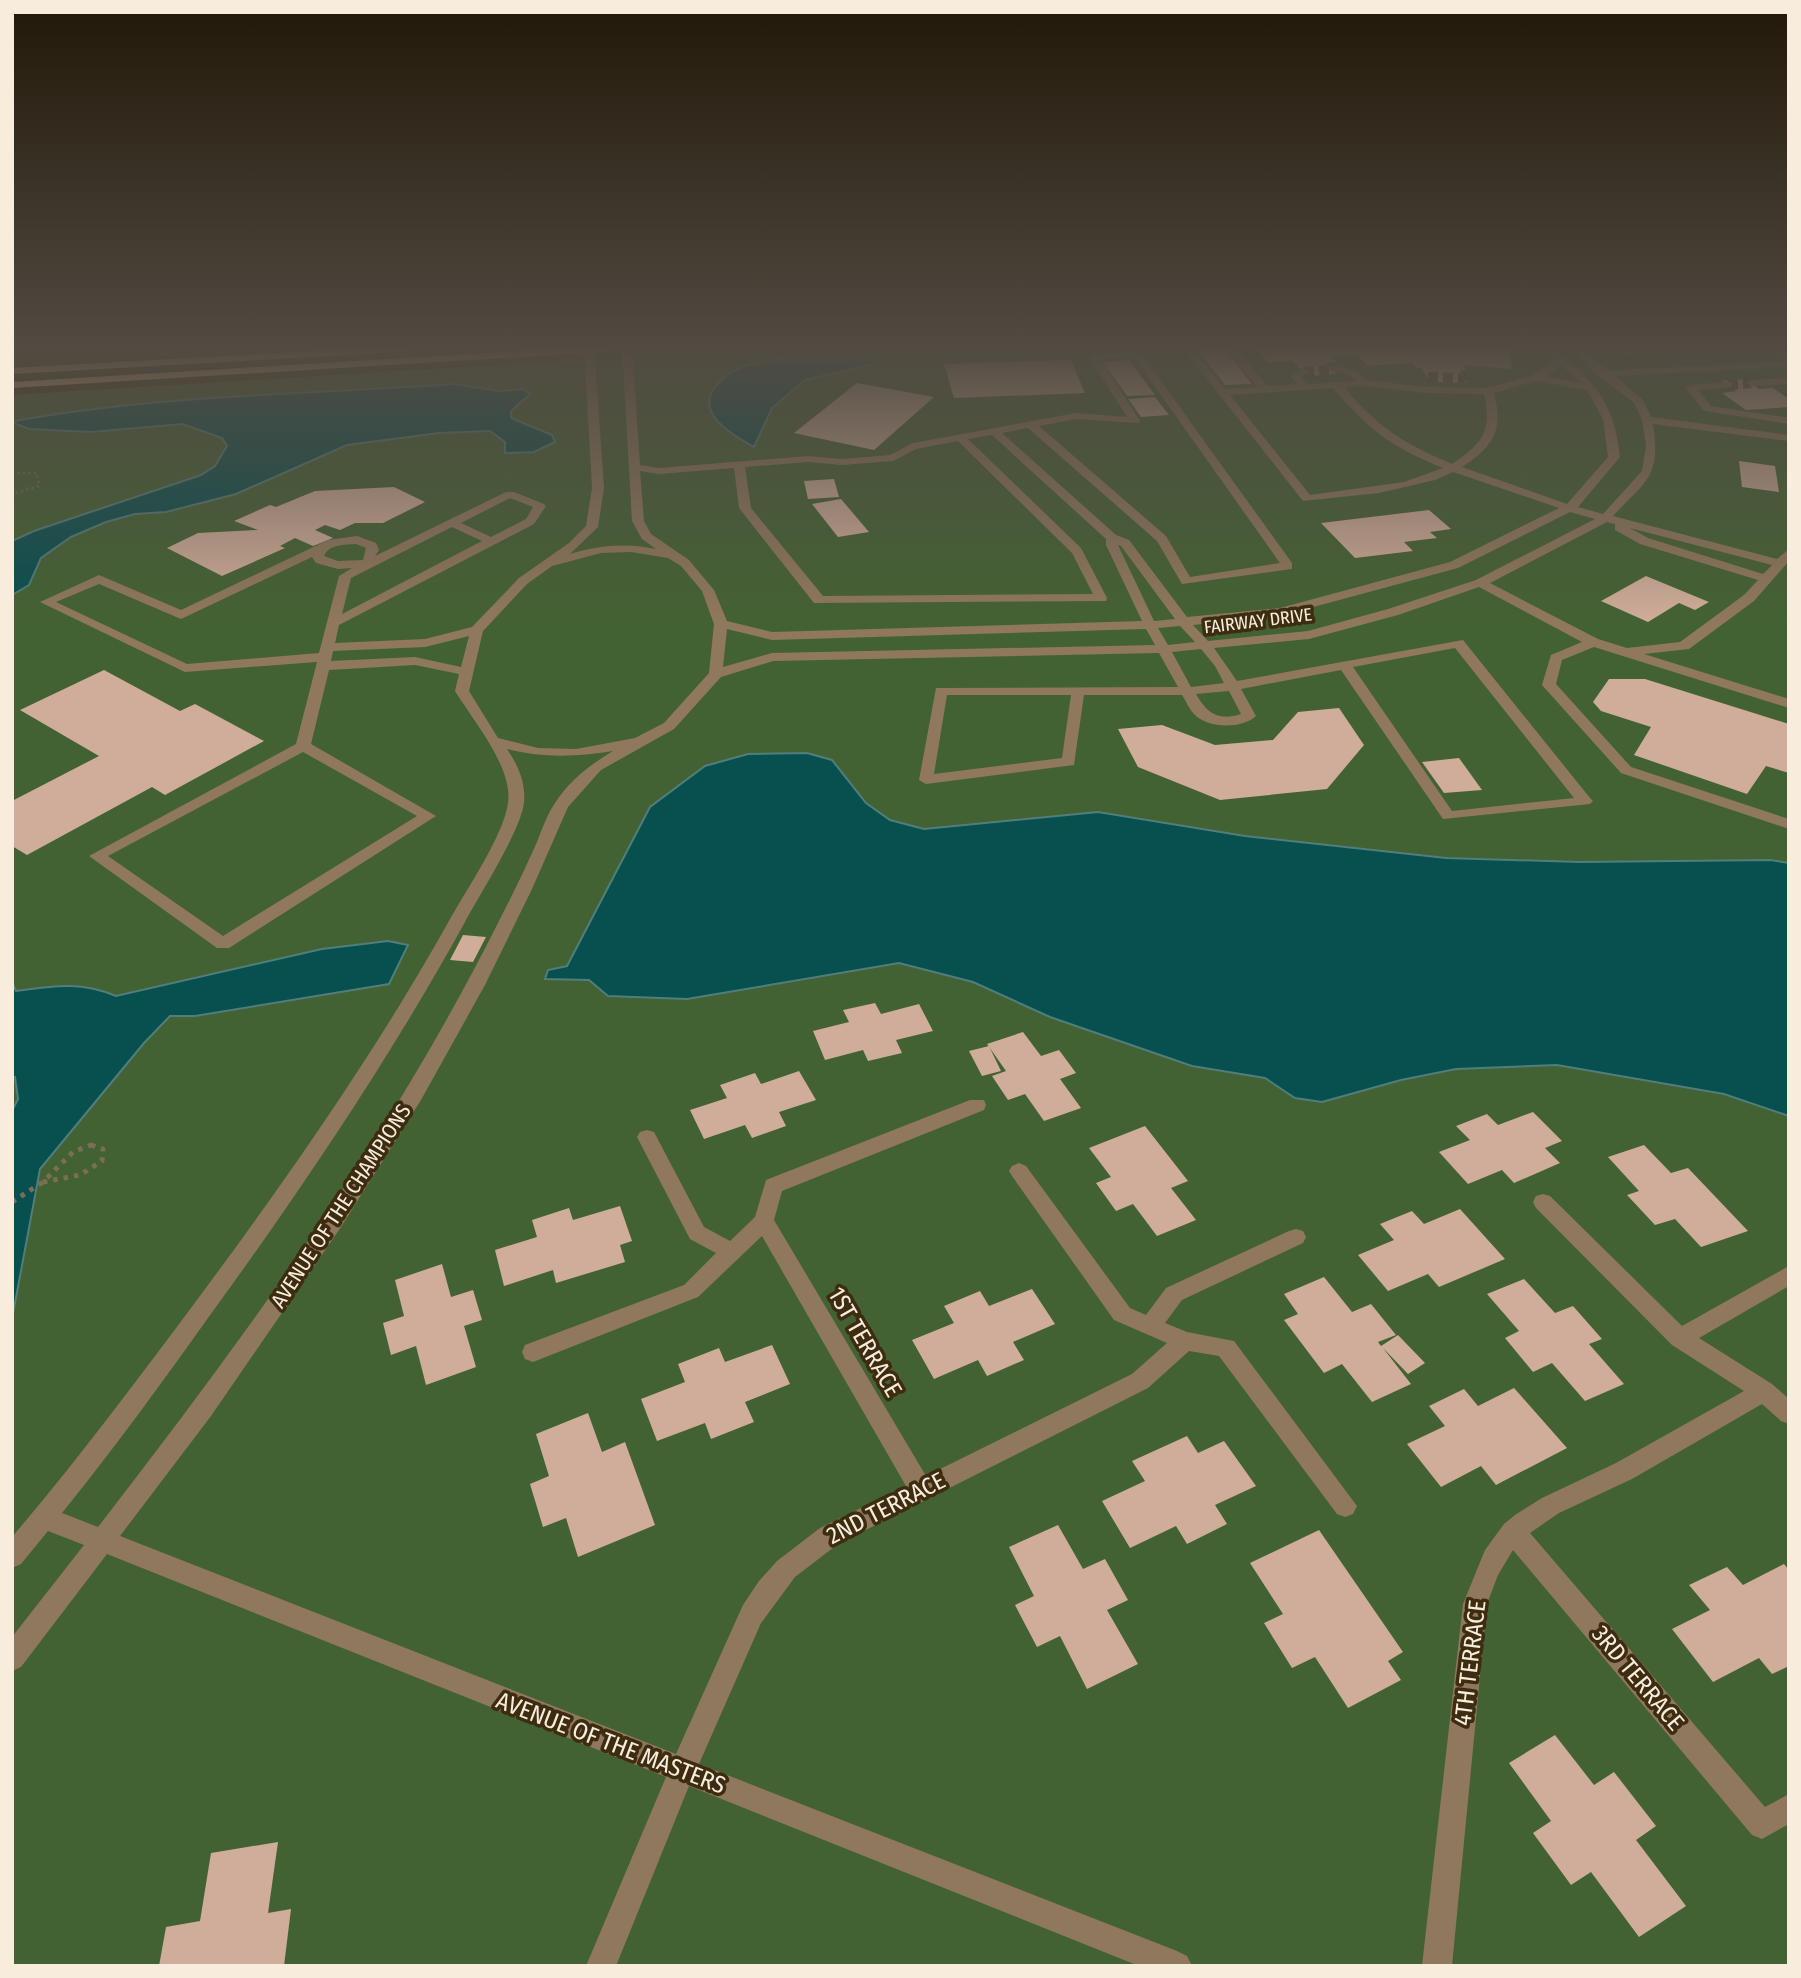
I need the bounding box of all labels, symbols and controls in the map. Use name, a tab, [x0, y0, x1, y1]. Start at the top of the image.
street label: FAIRWAY DRIVE	[1203, 603, 1313, 639]
street label: AVENUE OF THE CHAMPIONS	[265, 1099, 417, 1313]
street label: 1ST TERRACE	[822, 1282, 908, 1402]
street label: 2ND TERRACE	[822, 1466, 950, 1550]
street label: 4TH TERRACE	[1448, 1599, 1492, 1727]
street label: 3RD TERRACE	[1586, 1620, 1690, 1736]
street label: AVENUE OF THE MASTERS	[492, 1686, 730, 1800]

